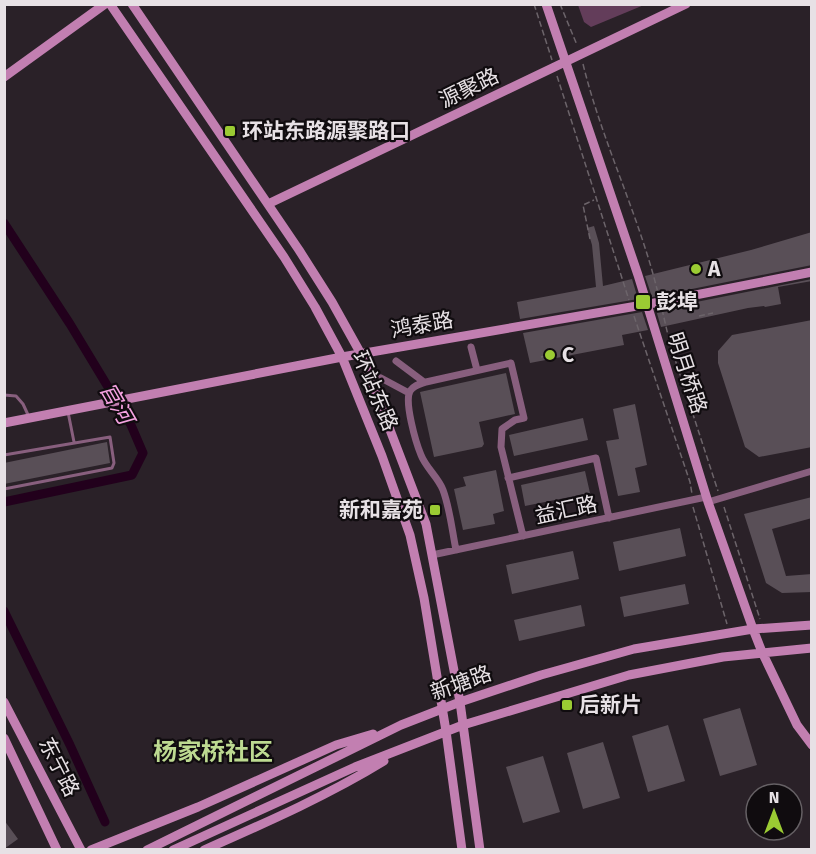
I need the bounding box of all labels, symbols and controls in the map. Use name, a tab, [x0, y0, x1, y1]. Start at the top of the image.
street label: 源聚路	[435, 63, 503, 113]
place label: 环站东路源聚路口	[242, 118, 410, 144]
marker: 环站东路源聚路口	[223, 124, 237, 138]
place label: A	[707, 256, 721, 282]
marker: A	[689, 262, 703, 276]
place label: 彭埠	[656, 289, 698, 315]
marker: 彭埠	[634, 293, 652, 311]
street label: 鸿泰路	[389, 307, 455, 343]
street label: 明月桥路	[662, 329, 712, 417]
place label: C	[562, 342, 574, 368]
street label: 环站东路	[347, 347, 403, 435]
marker: C	[543, 348, 557, 362]
water label: 官河	[94, 377, 141, 433]
street label: 益汇路	[532, 491, 600, 529]
place label: 新和嘉苑	[339, 497, 423, 523]
marker: 新和嘉苑	[428, 503, 442, 517]
street label: 新塘路	[427, 660, 495, 706]
place label: 后新片	[579, 692, 642, 718]
marker: 后新片	[560, 698, 574, 712]
street label: 东宁路	[33, 733, 85, 801]
district label: 杨家桥社区	[153, 738, 273, 766]
north arrow	[744, 782, 804, 842]
text: N	[769, 788, 779, 807]

